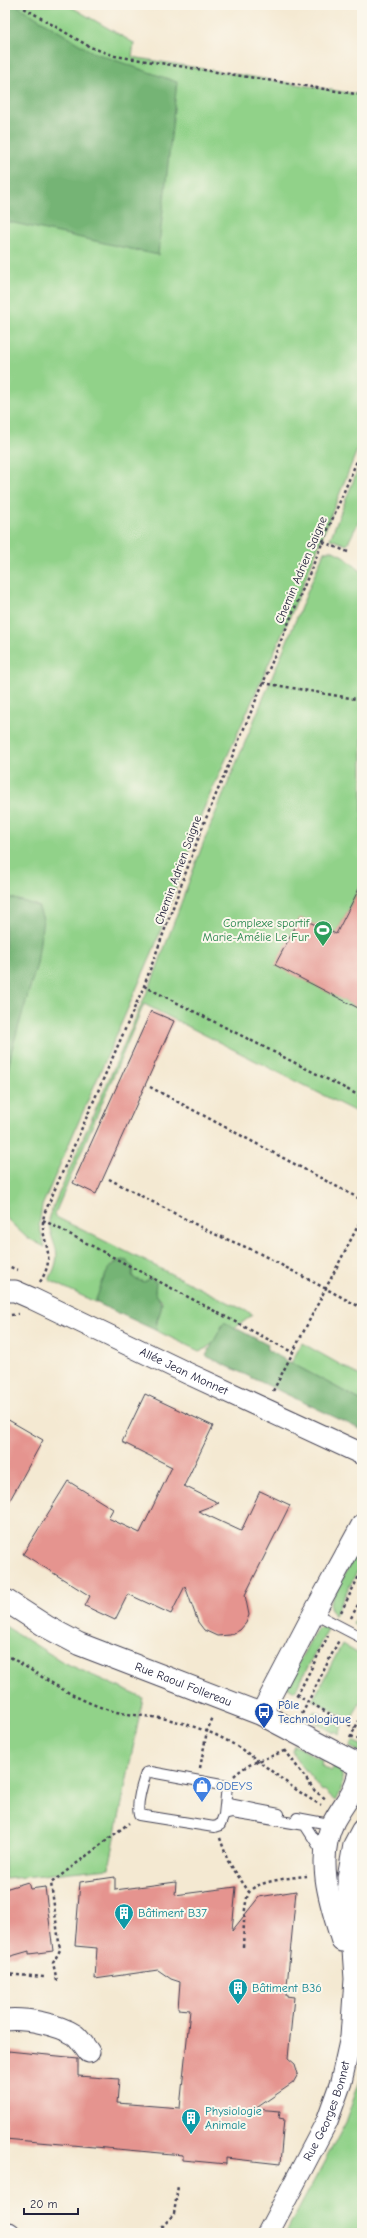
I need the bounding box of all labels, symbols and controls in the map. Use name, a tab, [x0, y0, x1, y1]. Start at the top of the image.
street label: Chemin Adrien Saigne	[272, 514, 330, 626]
street label: Chemin Adrien Saigne	[152, 814, 204, 926]
place label: Complexe sportif Marie-Amélie Le Fur	[202, 916, 310, 944]
sports icon: Complexe sportif Marie-Amélie Le Fur	[312, 919, 334, 947]
street label: Allée Jean Monnet	[138, 1344, 231, 1398]
street label: Rue Raoul Follereau	[133, 1659, 234, 1709]
place label: Pôle Technologique	[278, 1698, 351, 1726]
bus stop icon: Pôle Technologique	[253, 1701, 275, 1729]
shop icon: ODEYS	[191, 1775, 213, 1803]
place label: ODEYS	[216, 1779, 253, 1793]
building icon: Bâtiment B37	[113, 1902, 135, 1930]
place label: Bâtiment B37	[138, 1906, 207, 1920]
building icon: Bâtiment B36	[227, 1977, 249, 2005]
place label: Bâtiment B36	[252, 1981, 322, 1995]
street label: Rue Georges Bonnet	[300, 2059, 353, 2163]
place label: Physiologie Animale	[205, 2104, 262, 2132]
building icon: Physiologie Animale	[180, 2107, 202, 2135]
scale bar	[24, 2190, 78, 2216]
text: 20 m	[30, 2197, 58, 2211]

